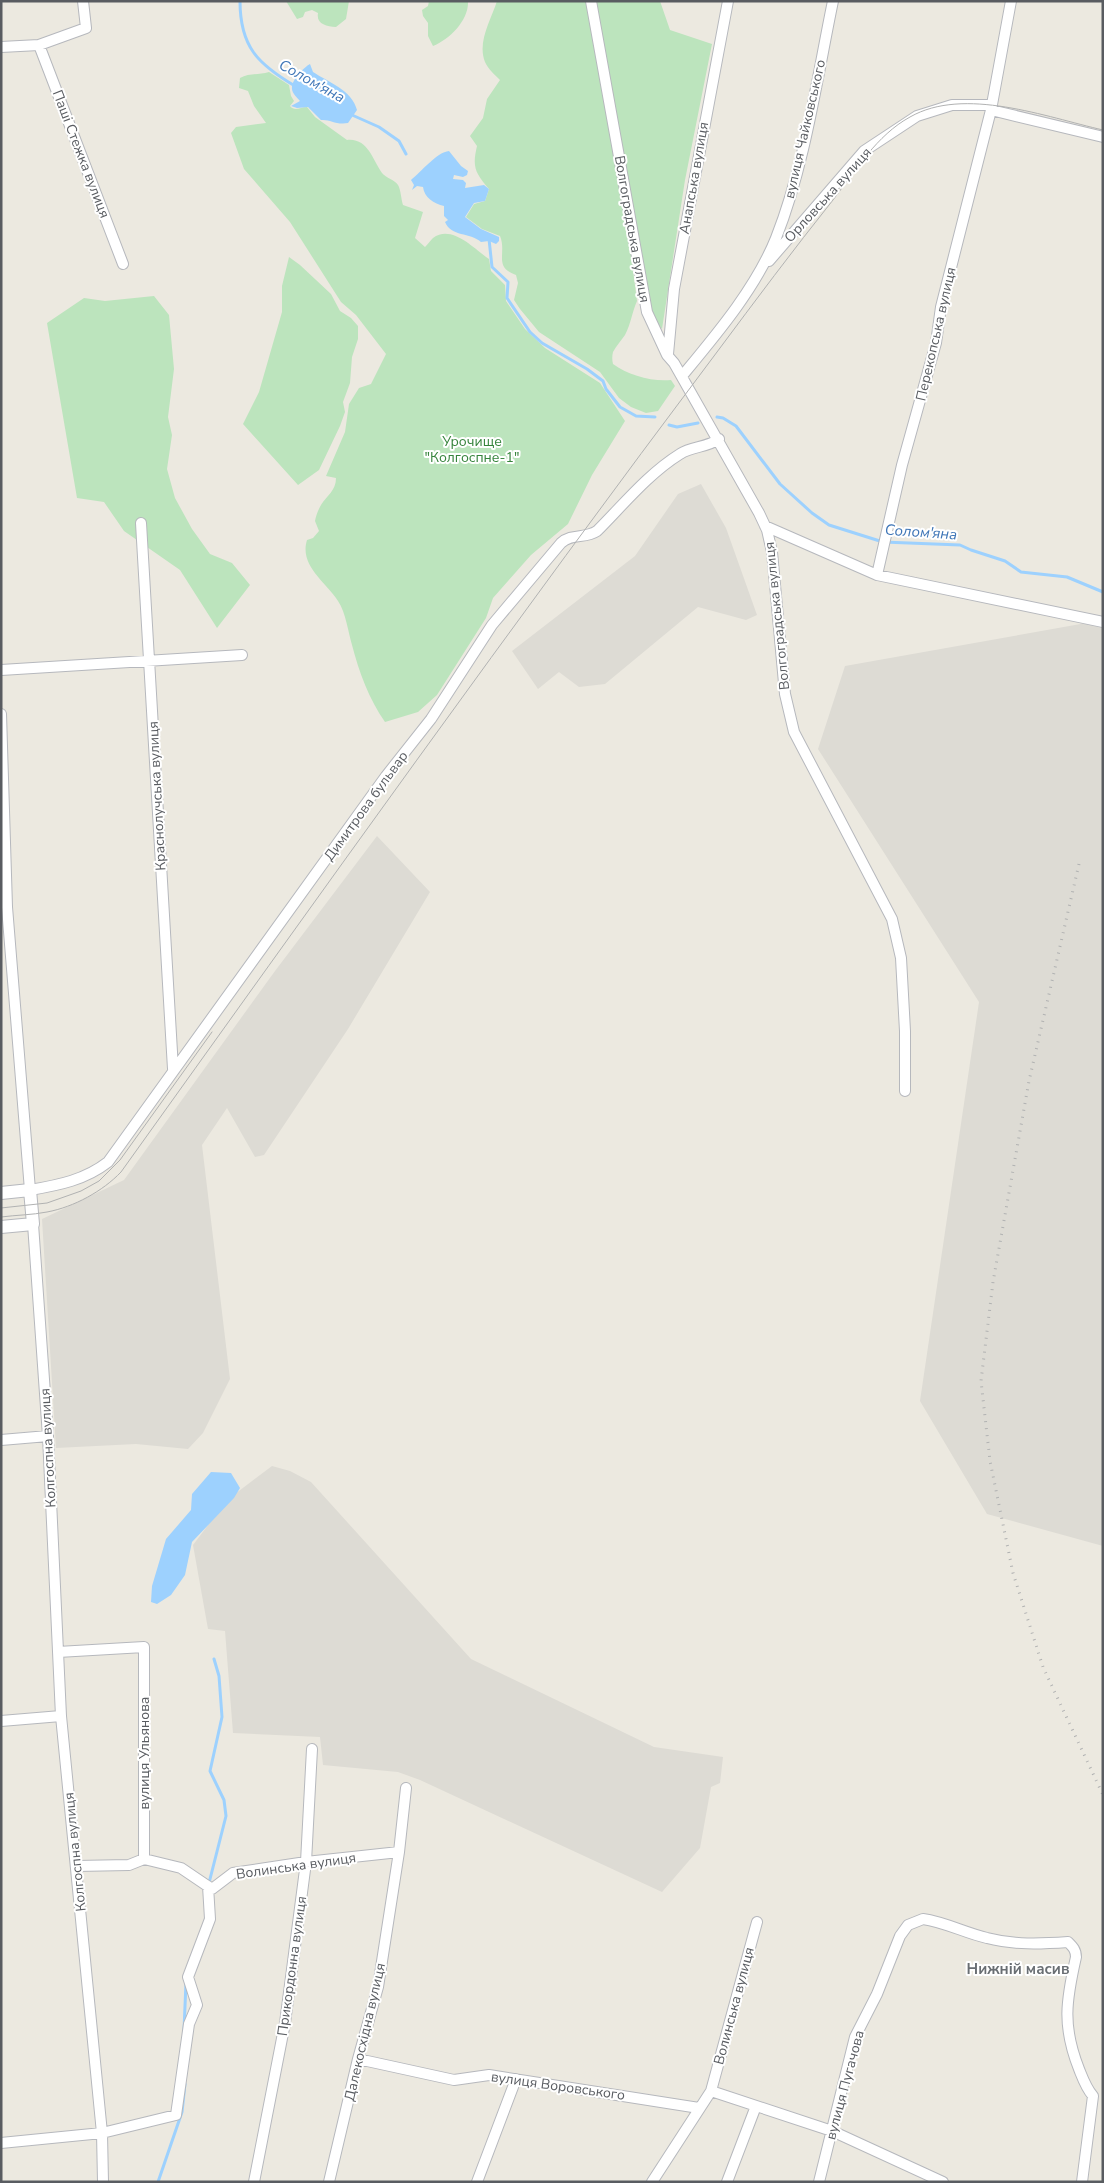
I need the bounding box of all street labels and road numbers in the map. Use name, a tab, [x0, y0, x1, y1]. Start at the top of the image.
street label: вулиця Чайковського	[780, 58, 830, 200]
street label: Паші Стежка вулиця	[48, 87, 114, 221]
street label: Анапська вулиця	[675, 120, 713, 236]
street label: Орловська вулиця	[780, 143, 876, 247]
street label: Волгоградська вулиця	[610, 154, 654, 304]
street label: Перекопська вулиця	[911, 265, 961, 403]
street label: Волгоградська вулиця	[760, 541, 794, 691]
street label: Краснолучська вулиця	[144, 721, 170, 871]
street label: Димитрова бульвар	[320, 747, 412, 865]
street label: Колгоспна вулиця	[35, 1388, 61, 1508]
street label: вулиця Ульянова	[135, 1697, 154, 1809]
street label: Колгоспна вулиця	[59, 1792, 91, 1912]
street label: Волинська вулиця	[235, 1848, 357, 1884]
street label: Прикордонна вулиця	[273, 1895, 311, 2037]
street label: Волинська вулиця	[709, 1945, 759, 2067]
street label: Далекосхідна вулиця	[340, 1961, 390, 2103]
street label: вулиця Пугачова	[821, 2028, 869, 2142]
street label: вулиця Воровського	[490, 2067, 626, 2105]

